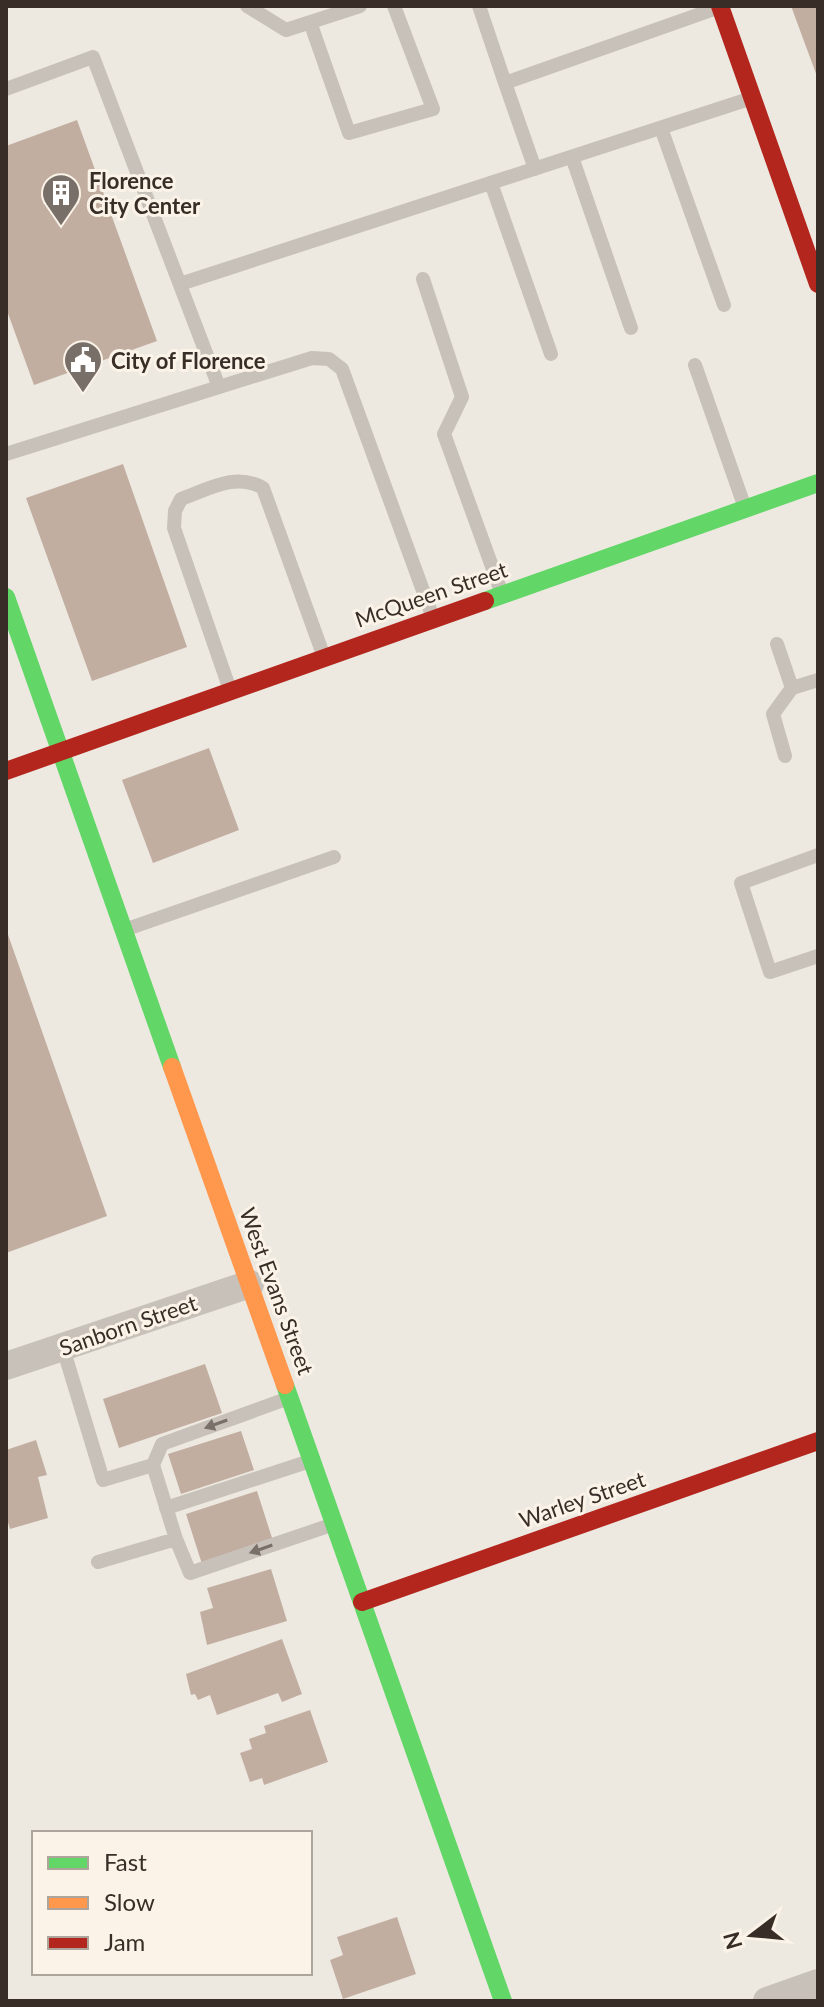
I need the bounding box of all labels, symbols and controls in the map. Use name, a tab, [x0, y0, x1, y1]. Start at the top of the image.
place label: Florence City Center	[89, 167, 201, 219]
building icon: Florence City Center	[40, 172, 82, 227]
public building icon: City of Florence	[62, 339, 104, 394]
place label: City of Florence	[111, 347, 266, 374]
street label: McQueen Street	[351, 555, 511, 633]
street label: West Evans Street	[234, 1204, 320, 1378]
street label: Sanborn Street	[56, 1289, 200, 1361]
one-way arrow	[204, 1418, 228, 1431]
street label: Warley Street	[515, 1465, 649, 1533]
one-way arrow	[249, 1544, 273, 1556]
legend	[32, 1831, 312, 1975]
text: Fast	[104, 1847, 147, 1876]
text: Slow	[104, 1887, 155, 1916]
north arrow	[712, 1895, 792, 1975]
text: Jam	[104, 1927, 145, 1956]
text: N	[717, 1929, 748, 1953]

